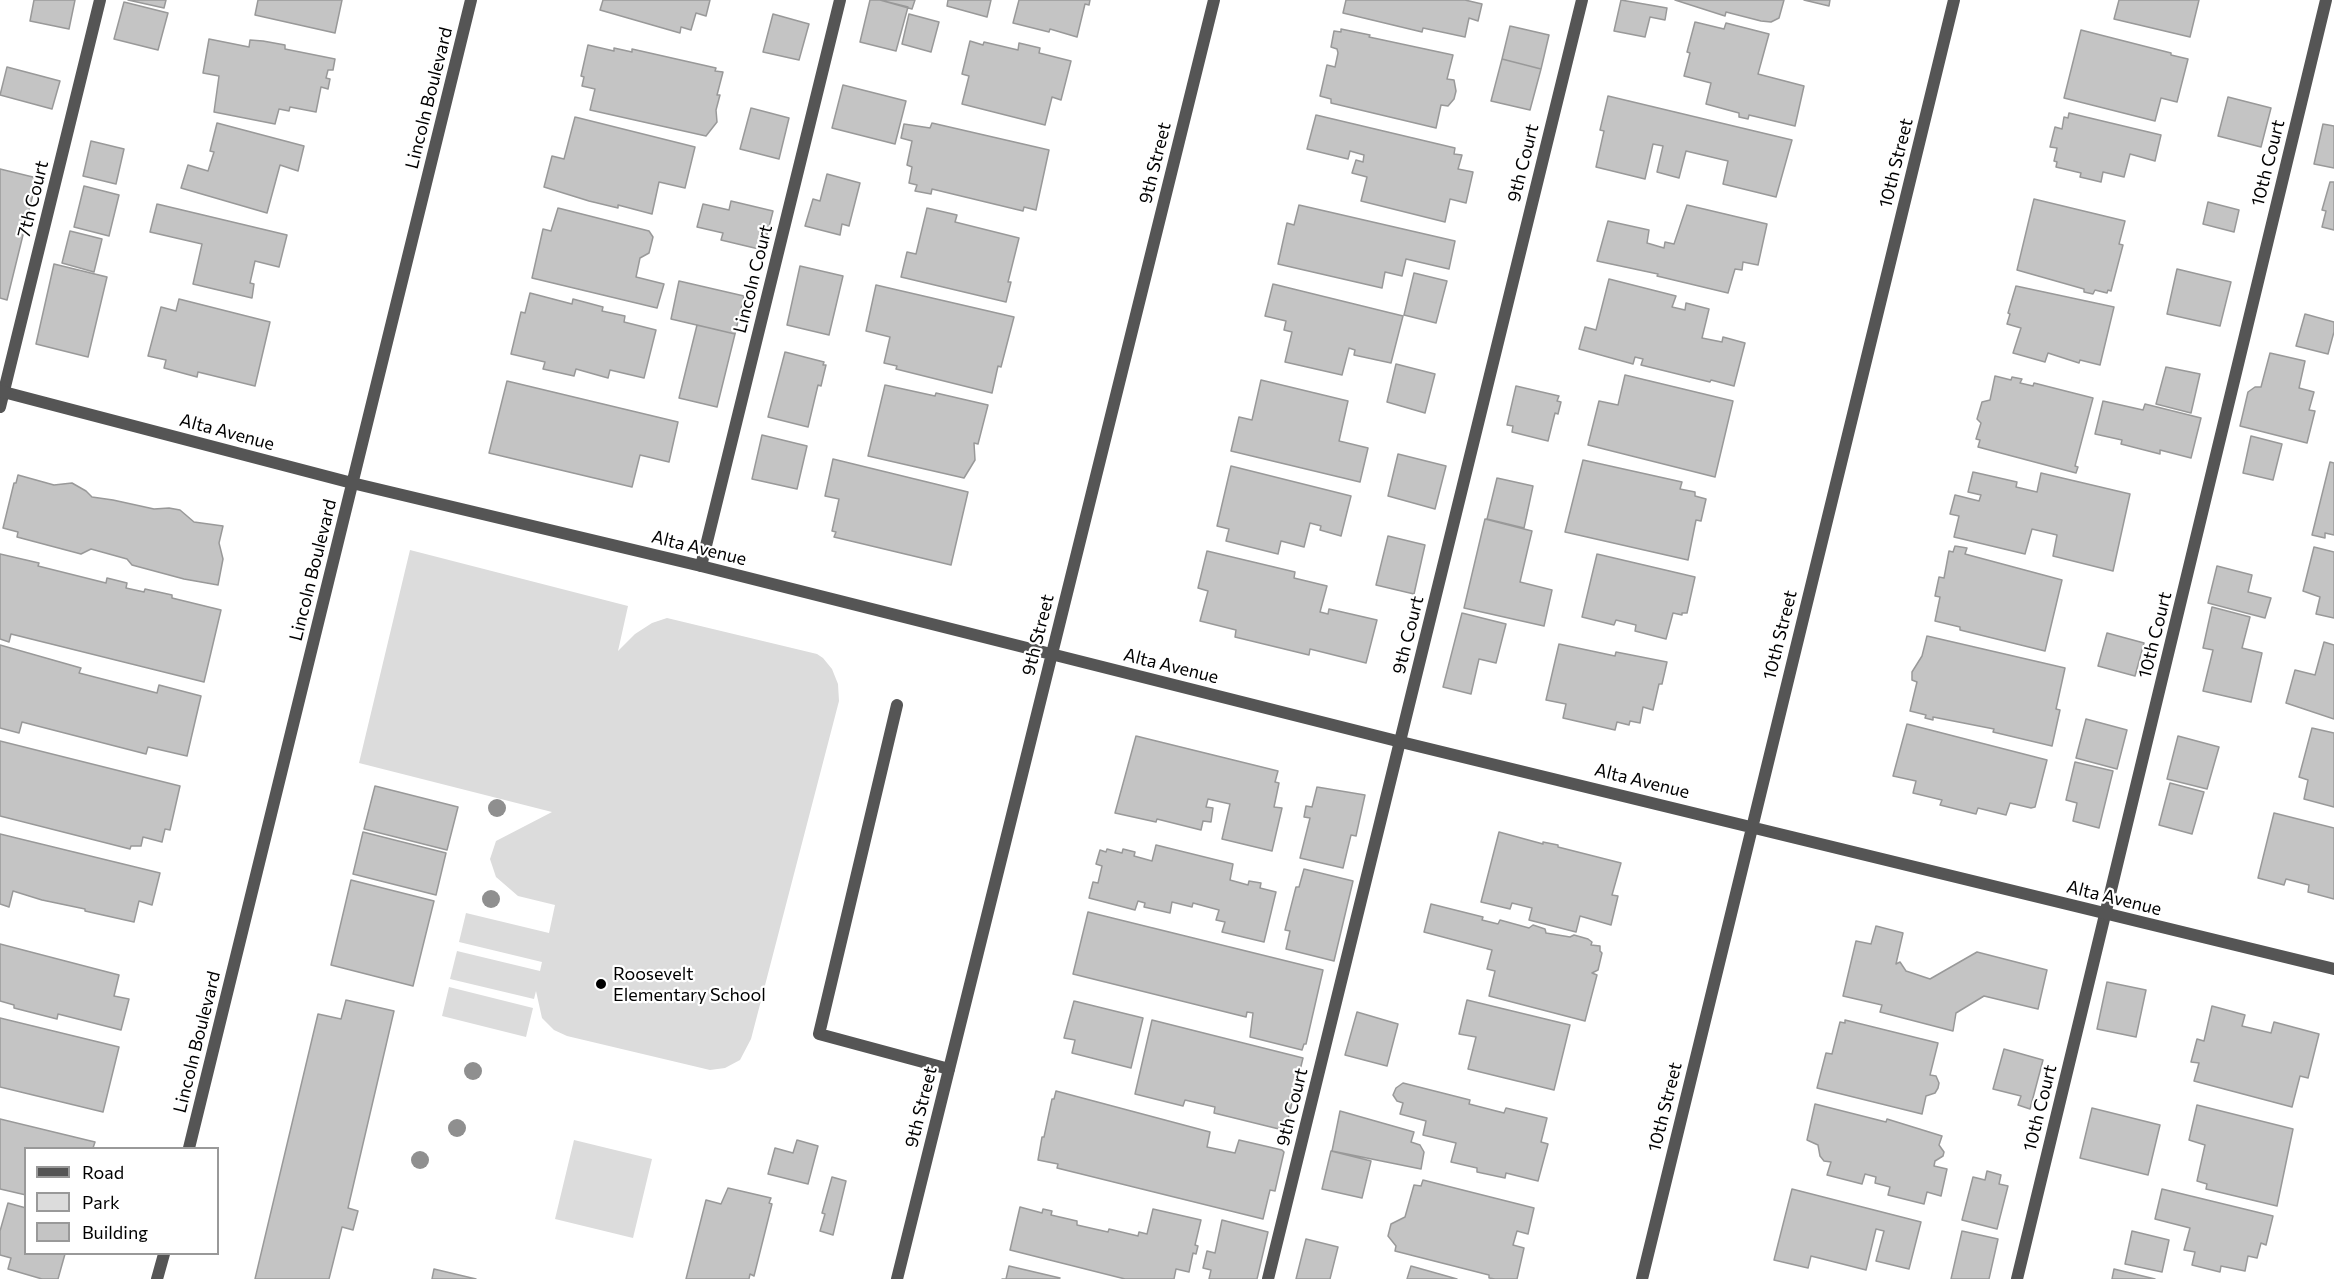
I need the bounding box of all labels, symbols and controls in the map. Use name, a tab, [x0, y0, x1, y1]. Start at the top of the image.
street label: Lincoln Boulevard	[401, 25, 457, 171]
street label: 10th Street	[1874, 116, 1918, 210]
street label: 10th Court	[2247, 118, 2289, 208]
street label: 9th Street	[1134, 120, 1176, 206]
street label: 9th Court	[1503, 122, 1543, 204]
street label: 7th Court	[13, 158, 53, 240]
street label: Lincoln Court	[729, 223, 777, 335]
street label: Alta Avenue	[177, 409, 277, 455]
street label: Lincoln Boulevard	[285, 497, 341, 643]
street label: Alta Avenue	[649, 526, 749, 570]
street label: 10th Street	[1758, 588, 1802, 682]
street label: 10th Court	[2134, 590, 2176, 680]
street label: 9th Street	[1017, 592, 1059, 678]
street label: 9th Court	[1388, 594, 1428, 676]
street label: Alta Avenue	[1121, 644, 1221, 688]
street label: Alta Avenue	[1592, 759, 1692, 803]
street label: Alta Avenue	[2064, 876, 2164, 920]
place label: Roosevelt Elementary School	[613, 963, 766, 1006]
street label: Lincoln Boulevard	[169, 969, 225, 1115]
marker: Roosevelt Elementary School	[594, 977, 608, 991]
street label: 10th Street	[1643, 1060, 1687, 1154]
street label: 10th Court	[2019, 1063, 2061, 1153]
street label: 9th Street	[900, 1064, 942, 1150]
street label: 9th Court	[1272, 1066, 1312, 1148]
legend	[24, 1147, 219, 1255]
text: Road	[82, 1161, 124, 1183]
text: Park	[82, 1191, 120, 1213]
text: Building	[82, 1221, 148, 1243]

